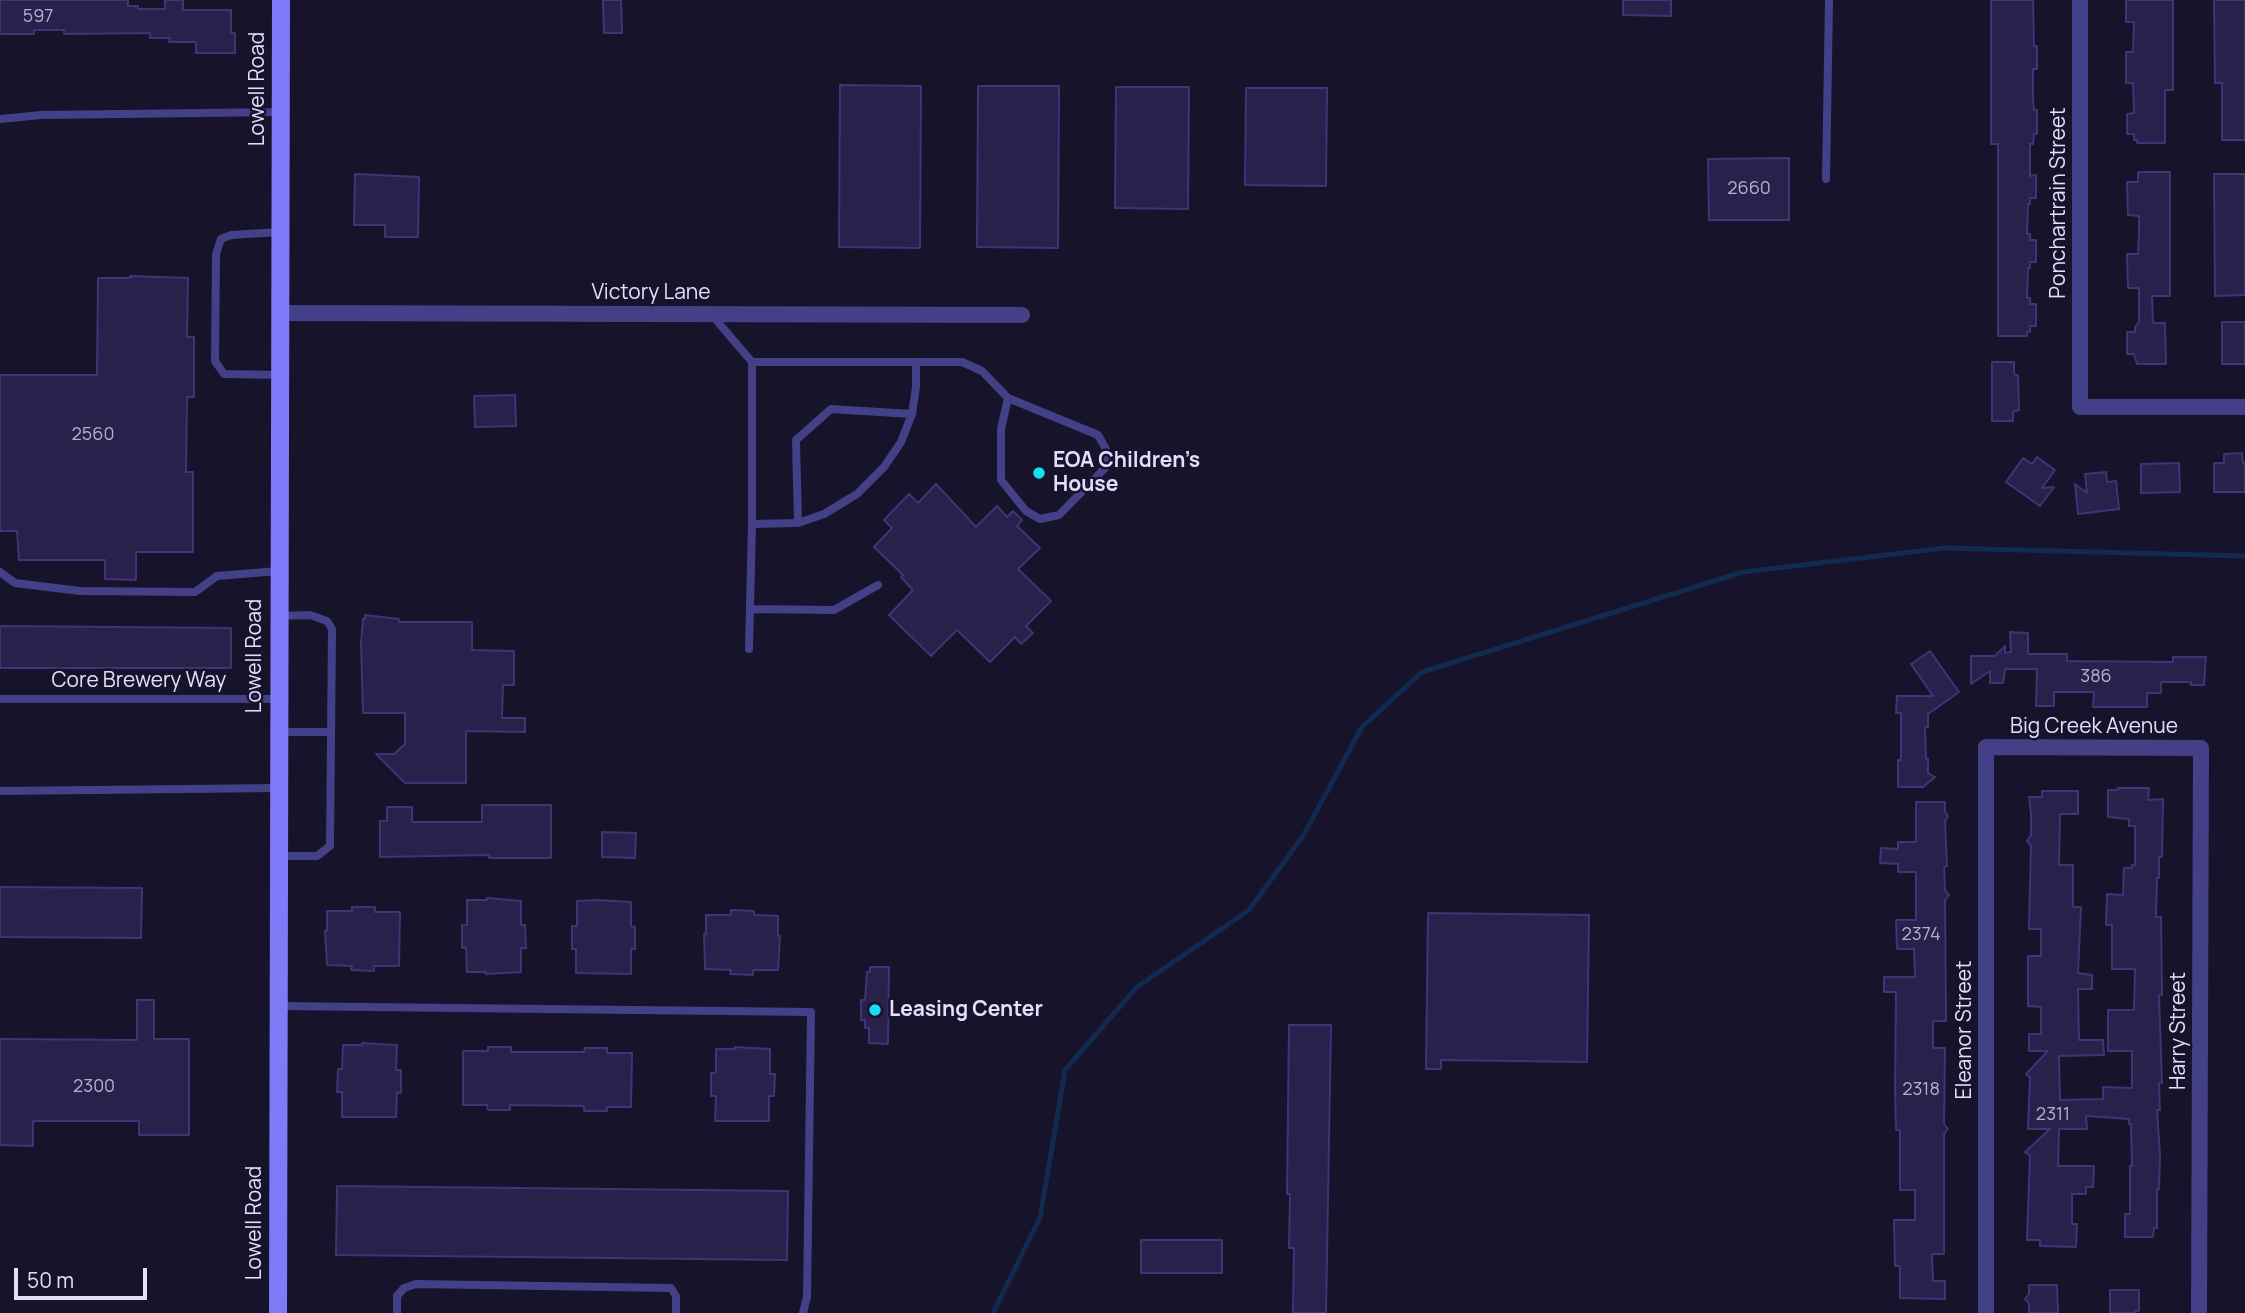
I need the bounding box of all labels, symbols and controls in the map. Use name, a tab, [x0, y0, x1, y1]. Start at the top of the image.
house number: 597	[23, 6, 53, 28]
street label: Lowell Road	[245, 32, 271, 146]
street label: Ponchartrain Street	[2046, 107, 2072, 299]
house number: 2660	[1727, 178, 1771, 200]
street label: Victory Lane	[592, 280, 710, 306]
house number: 2560	[72, 424, 114, 446]
place label: EOA Children’s House	[1053, 448, 1200, 498]
marker: EOA Children’s House	[1031, 465, 1047, 481]
street label: Lowell Road	[242, 599, 268, 713]
house number: 386	[2080, 666, 2112, 688]
street label: Core Brewery Way	[52, 668, 226, 694]
street label: Big Creek Avenue	[2010, 714, 2178, 740]
house number: 2374	[1901, 924, 1941, 946]
street label: Eleanor Street	[1952, 961, 1978, 1099]
street label: Harry Street	[2166, 972, 2192, 1090]
place label: Leasing Center	[889, 997, 1043, 1023]
marker: Leasing Center	[867, 1002, 883, 1018]
house number: 2300	[73, 1076, 115, 1098]
house number: 2318	[1902, 1079, 1940, 1101]
house number: 2311	[2036, 1104, 2070, 1126]
street label: Lowell Road	[242, 1166, 268, 1280]
scale bar	[18, 1254, 150, 1298]
text: 50 m	[27, 1266, 74, 1294]

